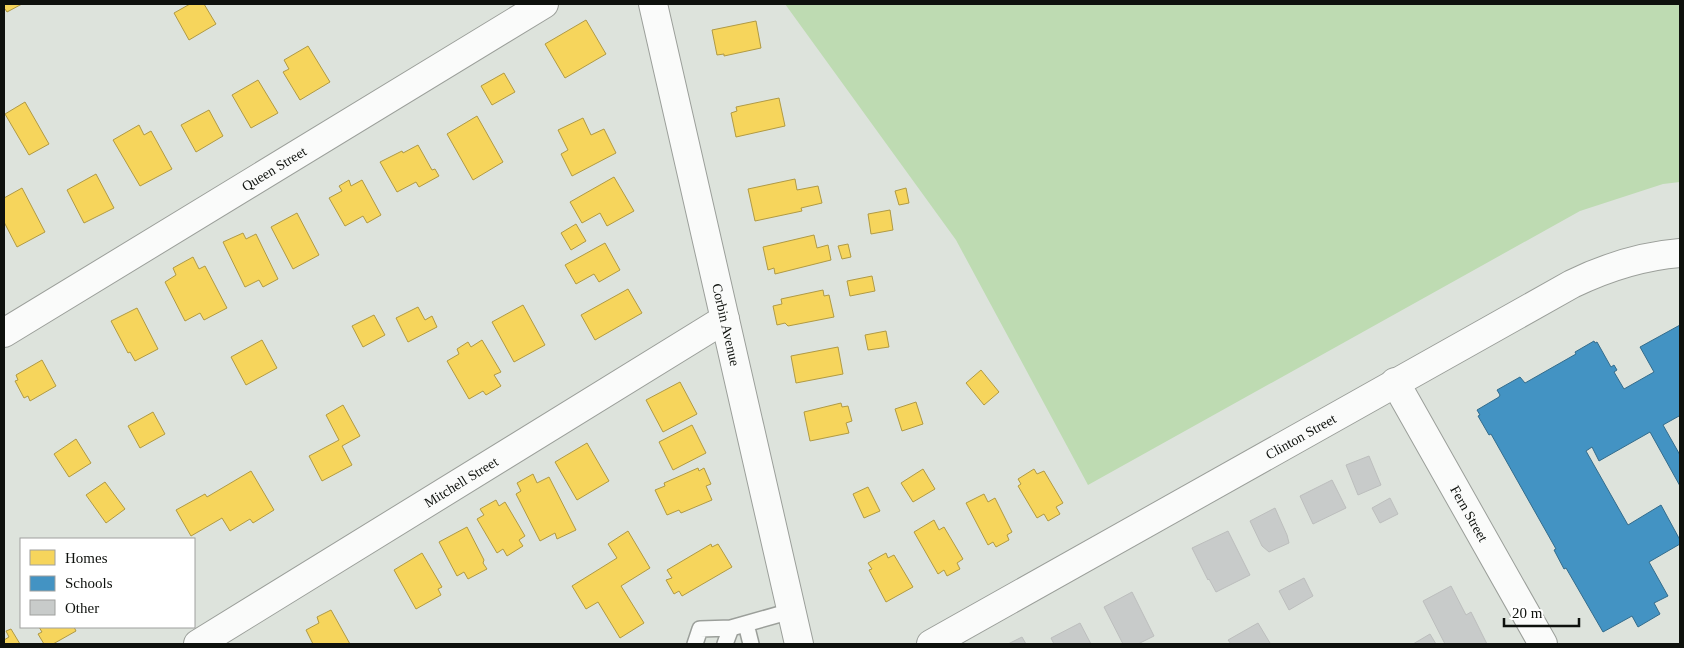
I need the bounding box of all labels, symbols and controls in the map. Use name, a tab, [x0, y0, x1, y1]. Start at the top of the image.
street label: Queen Street	[239, 143, 309, 194]
street label: Corbin Avenue	[710, 282, 743, 367]
street label: Clinton Street	[1263, 411, 1339, 462]
street label: Mitchell Street	[421, 453, 501, 510]
street label: Fern Street	[1448, 483, 1491, 544]
legend	[20, 538, 195, 628]
text: Homes	[65, 550, 108, 566]
text: Schools	[65, 575, 113, 591]
scale bar	[1504, 596, 1579, 628]
text: Other	[65, 600, 99, 616]
text: 20 m	[1512, 605, 1543, 621]

